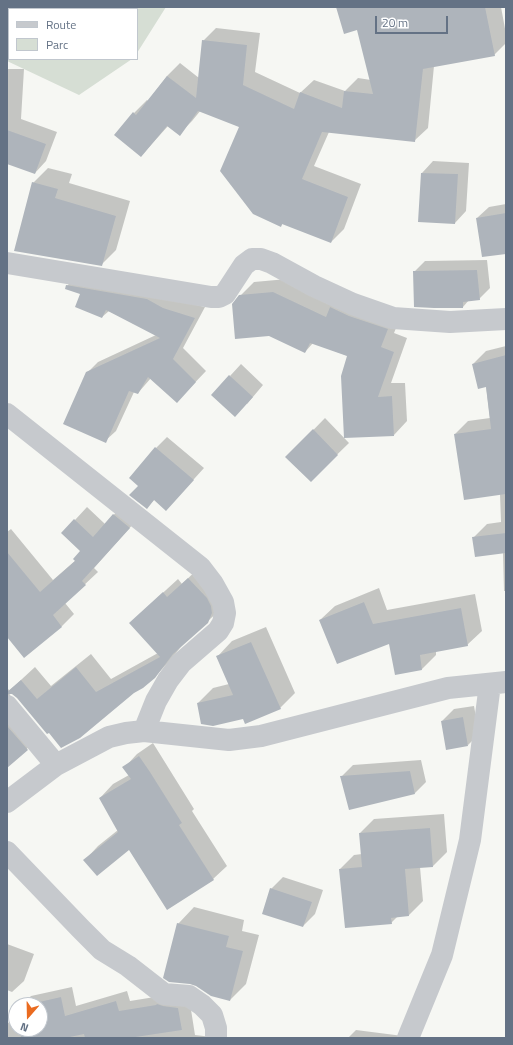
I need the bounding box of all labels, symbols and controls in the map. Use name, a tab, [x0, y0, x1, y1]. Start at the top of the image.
legend	[8, 8, 138, 60]
scale bar	[377, 8, 450, 34]
text: 20 m	[382, 13, 408, 32]
text: Route	[46, 15, 76, 34]
text: Parc	[46, 35, 68, 54]
north arrow	[8, 997, 48, 1037]
text: N	[18, 1019, 31, 1036]

